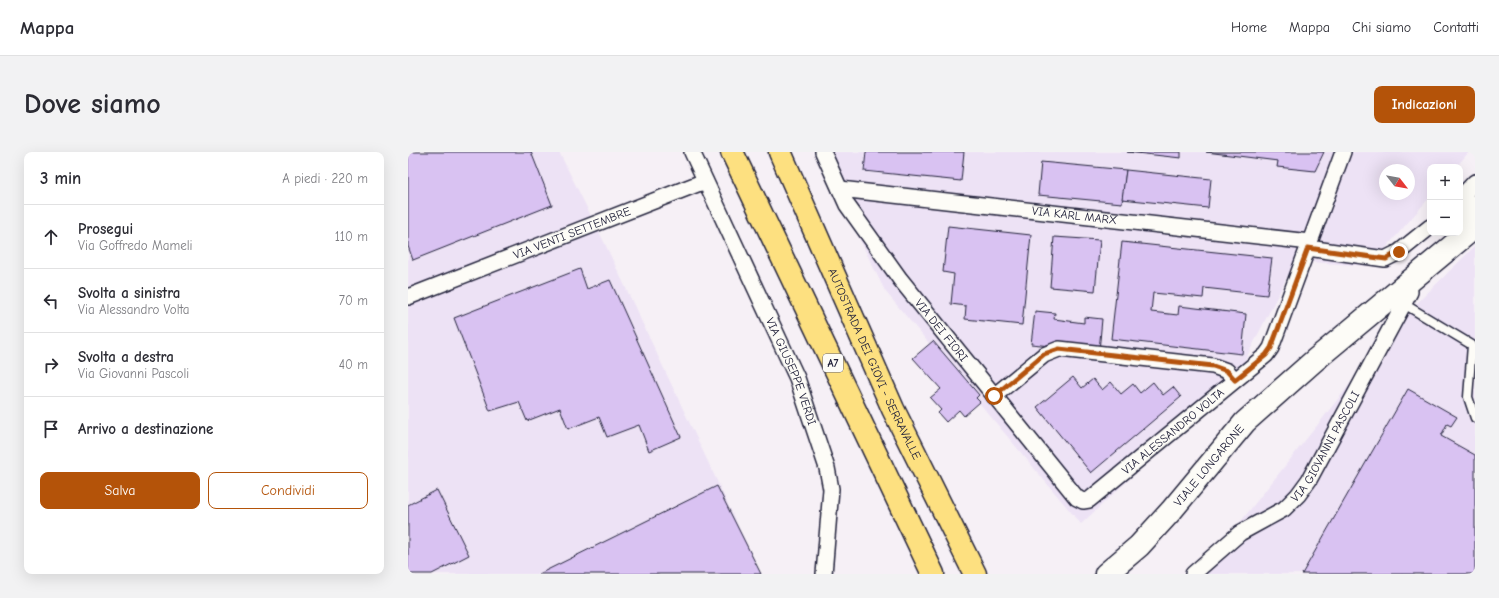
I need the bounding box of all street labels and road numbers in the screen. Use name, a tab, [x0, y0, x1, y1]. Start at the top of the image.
street label: VIA VENTI SETTEMBRE	[511, 204, 633, 262]
street label: VIA KARL MARX	[1031, 204, 1118, 227]
street label: AUTOSTRADA DEI GIOVI - SERRAVALLE	[825, 266, 924, 462]
street label: VIA DEI FIORI	[912, 296, 971, 365]
street label: VIA GIUSEPPE VERDI	[763, 315, 819, 427]
road number: A7	[823, 354, 843, 372]
street label: VIA ALESSANDRO VOLTA	[1119, 385, 1227, 477]
street label: VIA GIOVANNI PASCOLI	[1288, 388, 1363, 505]
street label: VIALE LONGARONE	[1171, 422, 1247, 509]

